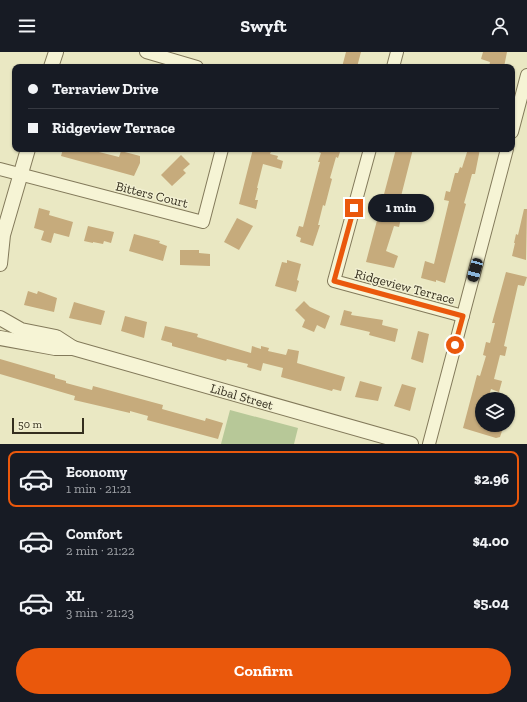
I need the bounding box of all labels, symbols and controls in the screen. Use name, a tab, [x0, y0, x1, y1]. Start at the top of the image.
icon: menu	[16, 15, 38, 37]
text: Swyft	[240, 15, 287, 37]
icon: person	[489, 15, 511, 37]
text: Terraview Drive	[52, 80, 159, 98]
text: Ridgeview Terrace	[52, 119, 175, 137]
street label: Bitters Court	[114, 178, 190, 211]
callout: 1 min	[368, 194, 434, 222]
route end	[345, 199, 363, 217]
text: 1 min	[386, 200, 416, 215]
car	[466, 257, 484, 283]
street label: Ridgeview Terrace	[353, 266, 457, 307]
route start	[446, 336, 464, 354]
street label: Libal Street	[209, 380, 275, 413]
map controls	[475, 392, 515, 432]
button: layers	[475, 392, 515, 432]
scale bar	[12, 416, 84, 435]
text: 50 m	[18, 418, 42, 431]
icon: car	[18, 461, 54, 497]
text: Economy	[66, 463, 127, 481]
text: $2.96	[474, 470, 509, 488]
text: 1 min · 21:21	[66, 481, 131, 496]
icon: car	[18, 523, 54, 559]
text: Comfort	[66, 525, 122, 543]
text: $4.00	[472, 532, 509, 550]
text: 2 min · 21:22	[66, 543, 135, 558]
icon: car	[18, 585, 54, 621]
text: XL	[66, 587, 84, 605]
text: $5.04	[473, 594, 509, 612]
text: 3 min · 21:23	[66, 605, 134, 620]
button: Confirm	[16, 648, 511, 694]

